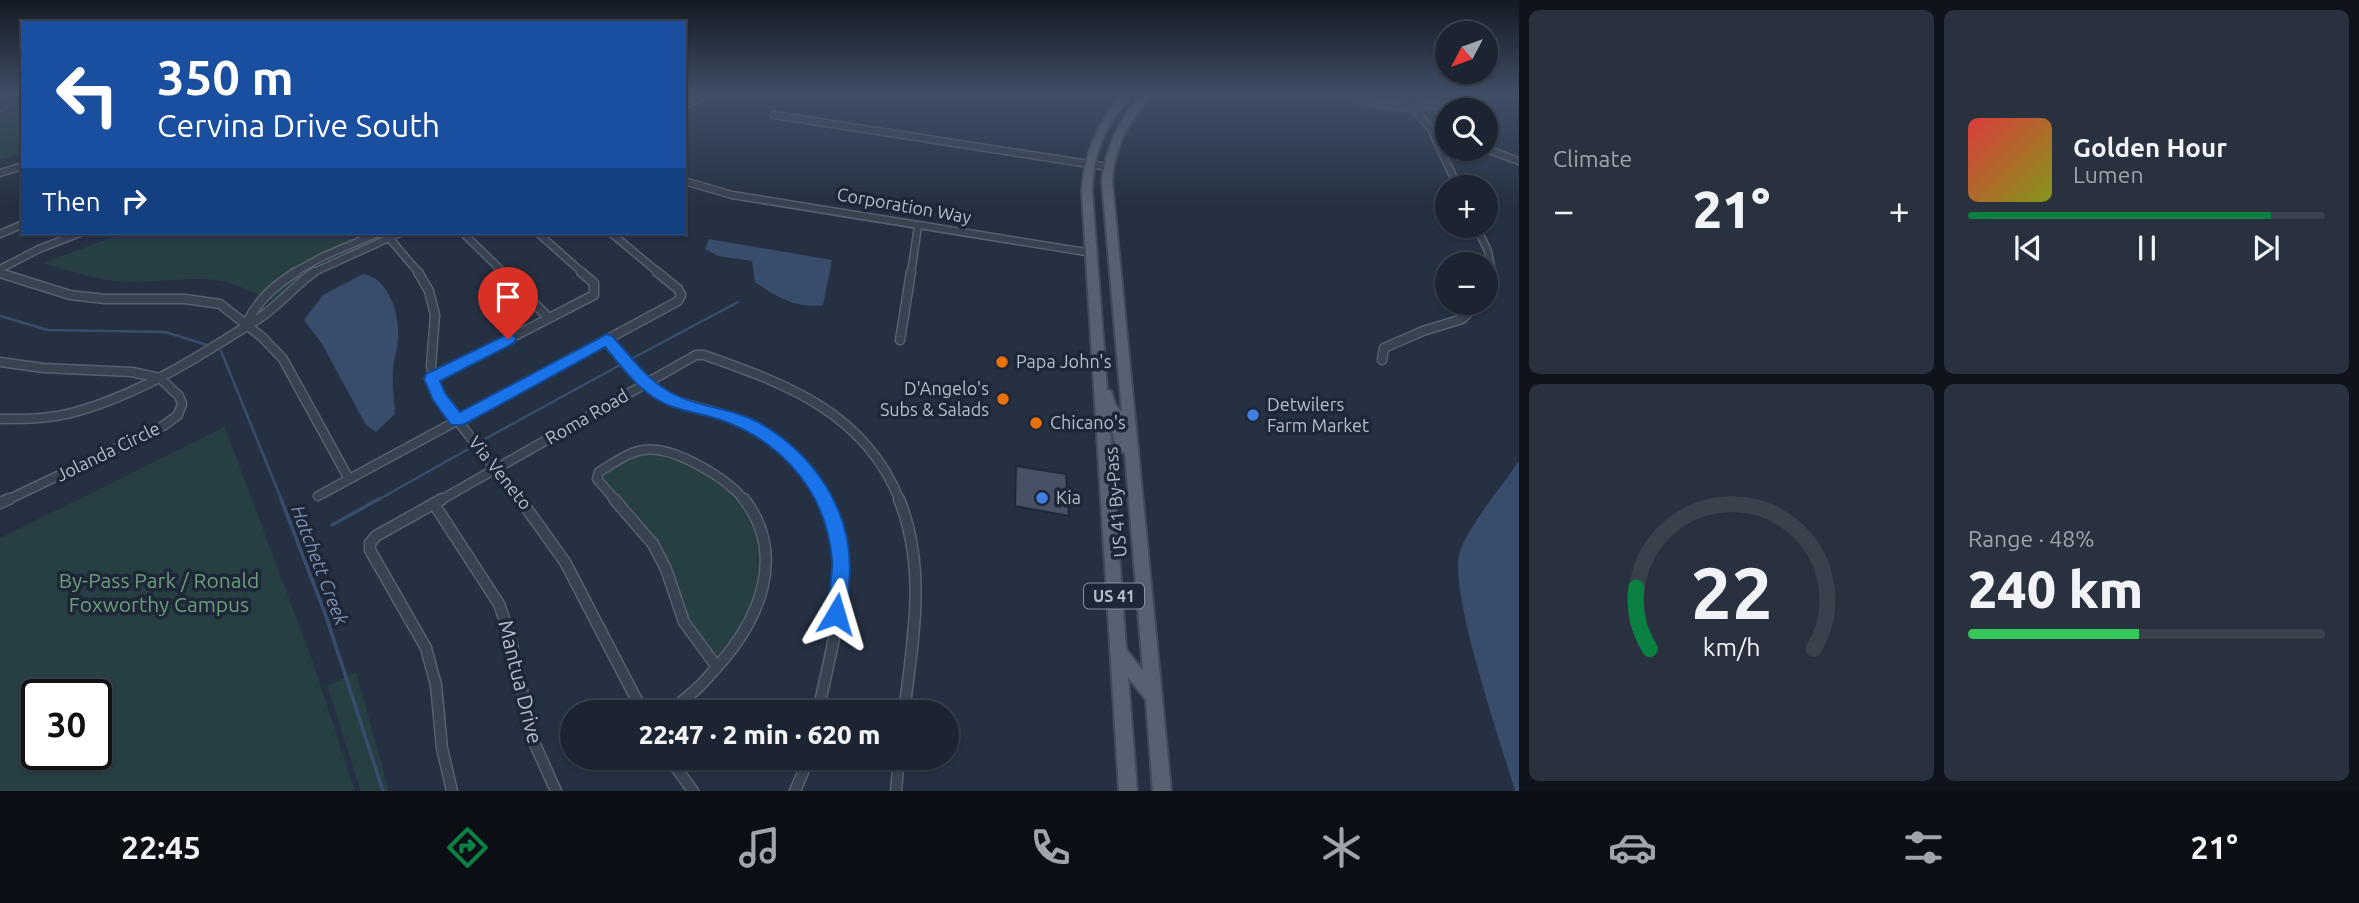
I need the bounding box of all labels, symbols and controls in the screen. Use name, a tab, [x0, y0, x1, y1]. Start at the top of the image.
north arrow	[1435, 21, 1498, 84]
map controls	[1435, 21, 1498, 315]
icon: left	[42, 49, 133, 140]
text: 350 m	[157, 49, 294, 104]
button: search	[1435, 98, 1498, 161]
text: Cervina Drive South	[157, 107, 440, 143]
text: Golden Hour	[2073, 133, 2227, 162]
text: Climate	[1553, 146, 1632, 171]
text: Lumen	[2073, 162, 2144, 187]
button: +	[1435, 175, 1498, 238]
text: 21°	[1693, 180, 1770, 238]
icon: right	[115, 182, 153, 220]
street label: Corporation Way	[835, 183, 973, 227]
text: Then	[42, 187, 101, 216]
text: −	[1553, 189, 1574, 231]
text: +	[1889, 189, 1910, 231]
icon: previous	[2009, 229, 2047, 267]
icon: pause	[2128, 229, 2166, 267]
icon: next	[2247, 229, 2285, 267]
button: −	[1435, 252, 1498, 315]
pin	[478, 267, 538, 339]
icon: arrive	[489, 278, 527, 316]
place label: Papa John's	[1016, 351, 1112, 371]
marker: Papa John's	[994, 354, 1010, 370]
place label: D'Angelo's Subs & Salads	[880, 378, 989, 419]
street label: Roma Road	[542, 384, 631, 448]
marker: D'Angelo's Subs & Salads	[995, 391, 1011, 407]
place label: Detwilers Farm Market	[1267, 394, 1369, 435]
marker: Detwilers Farm Market	[1245, 407, 1261, 423]
place label: Chicano's	[1050, 412, 1126, 432]
marker: Chicano's	[1028, 415, 1044, 431]
street label: Jolanda Circle	[52, 417, 163, 485]
street label: Via Veneto	[465, 432, 536, 513]
street label: US 41 By-Pass	[1100, 446, 1130, 558]
place label: Kia	[1056, 487, 1081, 507]
marker: Kia	[1034, 490, 1050, 506]
water label: Hatchett Creek	[287, 502, 353, 628]
text: Range · 48%	[1968, 526, 2095, 551]
text: 22	[1690, 551, 1773, 633]
text: 240 km	[1968, 560, 2143, 618]
park label: By-Pass Park / Ronald Foxworthy Campus	[59, 568, 259, 616]
position arrow	[799, 577, 873, 651]
road number: US 41	[1084, 583, 1144, 608]
street label: Mantua Drive	[494, 617, 548, 746]
text: km/h	[1703, 632, 1760, 660]
speed limit sign: 30	[21, 679, 112, 770]
text: 22:47 · 2 min · 620 m	[639, 720, 880, 749]
icon: directions	[443, 823, 492, 872]
icon: music	[735, 823, 784, 872]
icon: phone	[1026, 823, 1075, 872]
icon: climate	[1317, 823, 1366, 872]
icon: car	[1608, 823, 1657, 872]
icon: filters	[1899, 823, 1948, 872]
text: 22:45	[121, 829, 201, 865]
text: 21°	[2190, 829, 2238, 865]

